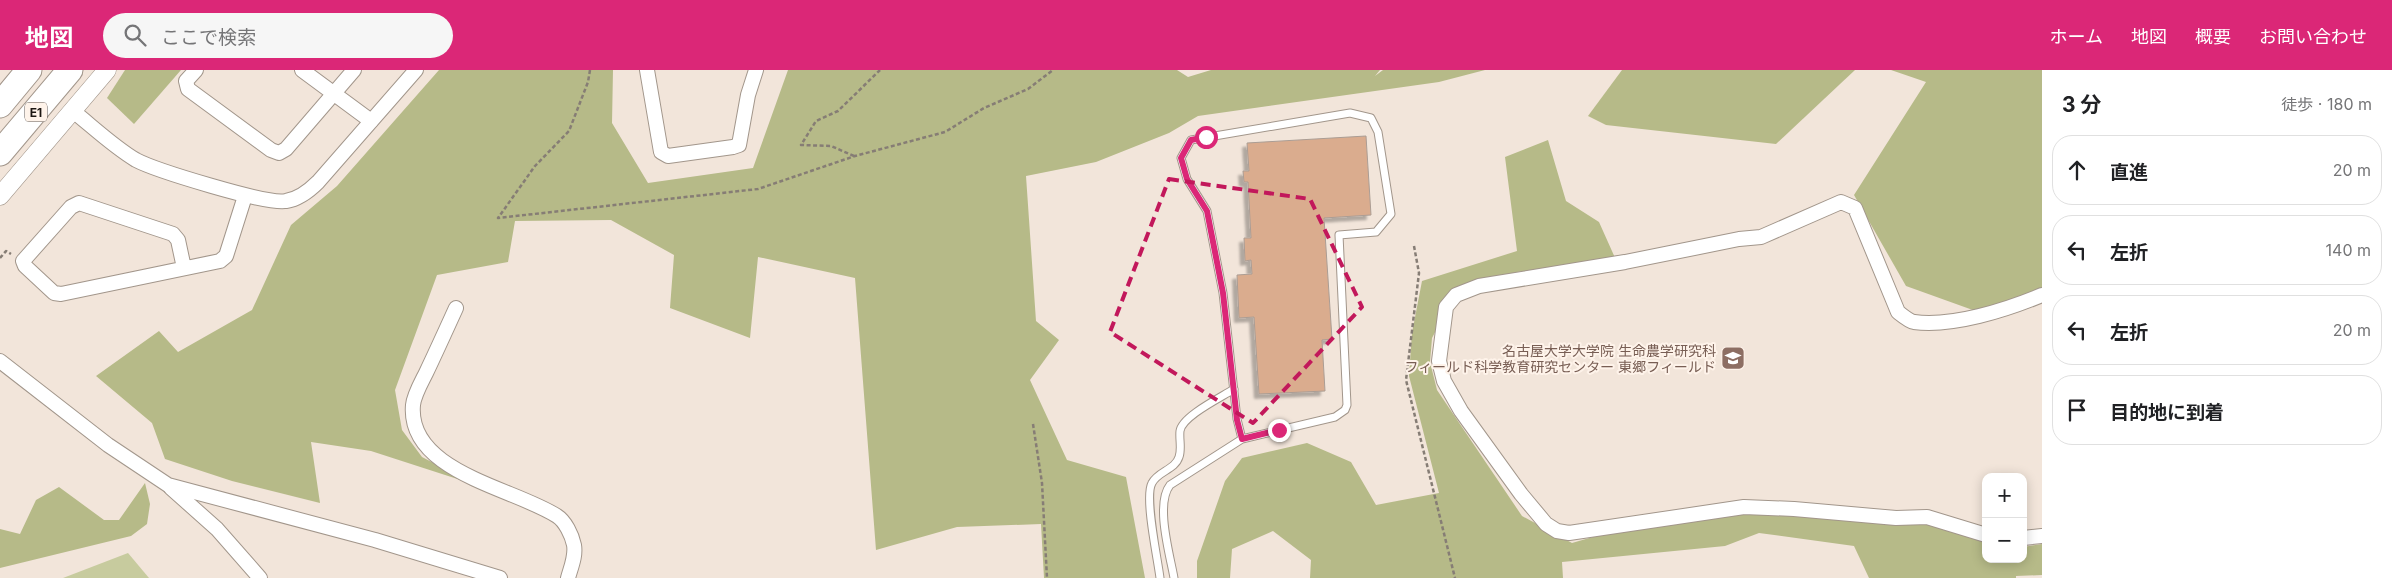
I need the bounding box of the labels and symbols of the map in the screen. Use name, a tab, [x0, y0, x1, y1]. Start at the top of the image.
road number: E1	[25, 102, 47, 122]
route start	[1195, 126, 1218, 149]
place label: 名古屋大学大学院 生命農学研究科 フィールド科学教育研究センター 東郷フィールド	[1405, 342, 1716, 375]
school or university icon: 名古屋大学大学院 生命農学研究科 フィールド科学教育研究センター 東郷フィールド	[1720, 345, 1746, 371]
route end	[1268, 419, 1291, 442]

